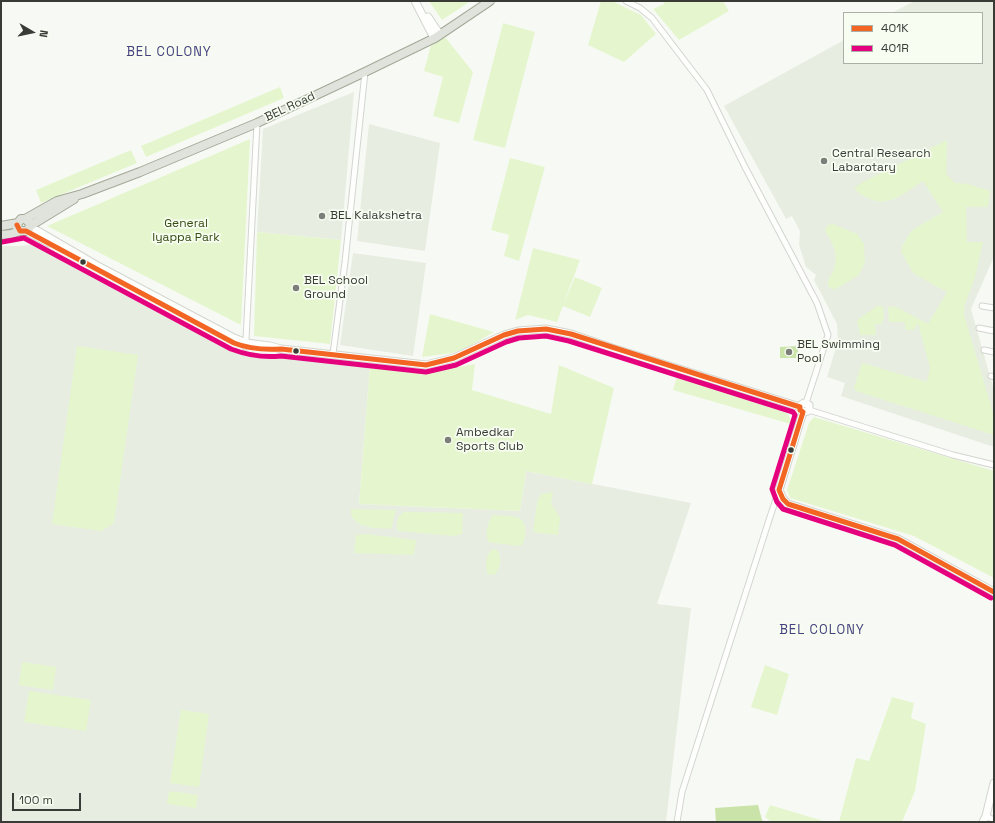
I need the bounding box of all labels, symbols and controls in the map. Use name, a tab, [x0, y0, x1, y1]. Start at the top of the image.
north arrow	[12, 12, 52, 52]
legend	[843, 12, 983, 64]
text: 401K	[881, 20, 909, 36]
text: N	[36, 29, 51, 39]
text: 401R	[881, 40, 909, 56]
district label: BEL COLONY	[126, 44, 212, 60]
street label: BEL Road	[263, 89, 317, 125]
place label: Central Research Labarotary	[832, 147, 931, 175]
marker: Central Research Labarotary	[819, 156, 829, 166]
place label: BEL Kalakshetra	[330, 209, 422, 223]
marker: BEL Kalakshetra	[317, 211, 327, 221]
park label: General Iyappa Park	[152, 217, 220, 245]
unlabelled marker	[78, 257, 88, 267]
place label: BEL School Ground	[304, 274, 368, 302]
marker: BEL School Ground	[291, 283, 301, 293]
place label: BEL Swimming Pool	[797, 338, 880, 366]
unlabelled marker	[291, 346, 301, 356]
marker: BEL Swimming Pool	[784, 347, 794, 357]
place label: Ambedkar Sports Club	[456, 426, 524, 454]
marker: Ambedkar Sports Club	[443, 435, 453, 445]
unlabelled marker	[786, 445, 796, 455]
district label: BEL COLONY	[779, 622, 865, 638]
scale bar	[14, 785, 83, 811]
text: 100 m	[19, 792, 53, 808]

